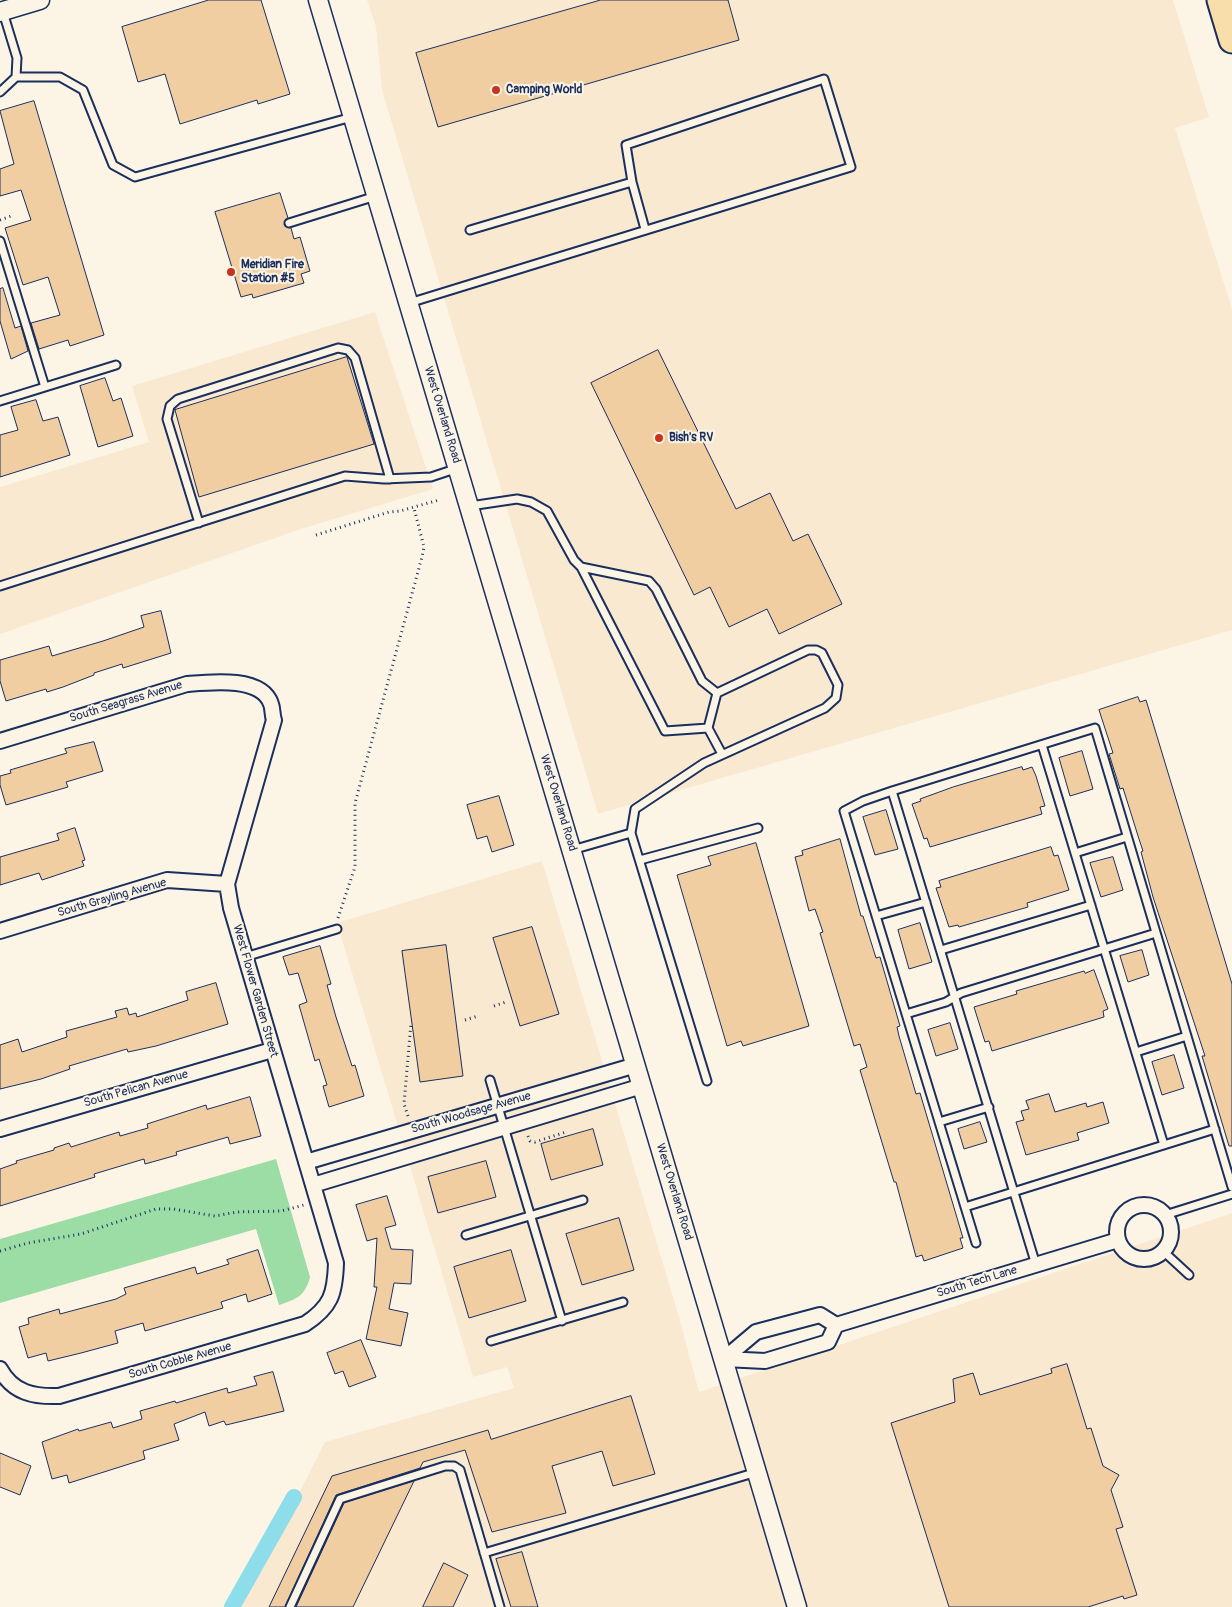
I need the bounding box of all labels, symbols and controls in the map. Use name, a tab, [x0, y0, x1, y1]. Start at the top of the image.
place label: Camping World	[506, 83, 582, 97]
marker: Camping World	[490, 84, 502, 96]
place label: Meridian Fire Station #5	[241, 258, 304, 286]
marker: Meridian Fire Station #5	[225, 266, 237, 278]
street label: West Overland Road	[420, 365, 464, 465]
place label: Bish's RV	[669, 431, 713, 445]
marker: Bish's RV	[653, 432, 665, 444]
street label: South Seagrass Avenue	[68, 678, 184, 726]
street label: West Overland Road	[536, 753, 580, 853]
street label: South Grayling Avenue	[56, 876, 168, 920]
street label: West Flower Garden Street	[229, 923, 281, 1059]
street label: South Pelican Avenue	[82, 1067, 190, 1111]
street label: South Woodsage Avenue	[409, 1089, 533, 1137]
street label: West Overland Road	[652, 1142, 696, 1242]
street label: South Tech Lane	[935, 1263, 1019, 1301]
street label: South Cobble Avenue	[127, 1339, 233, 1383]

